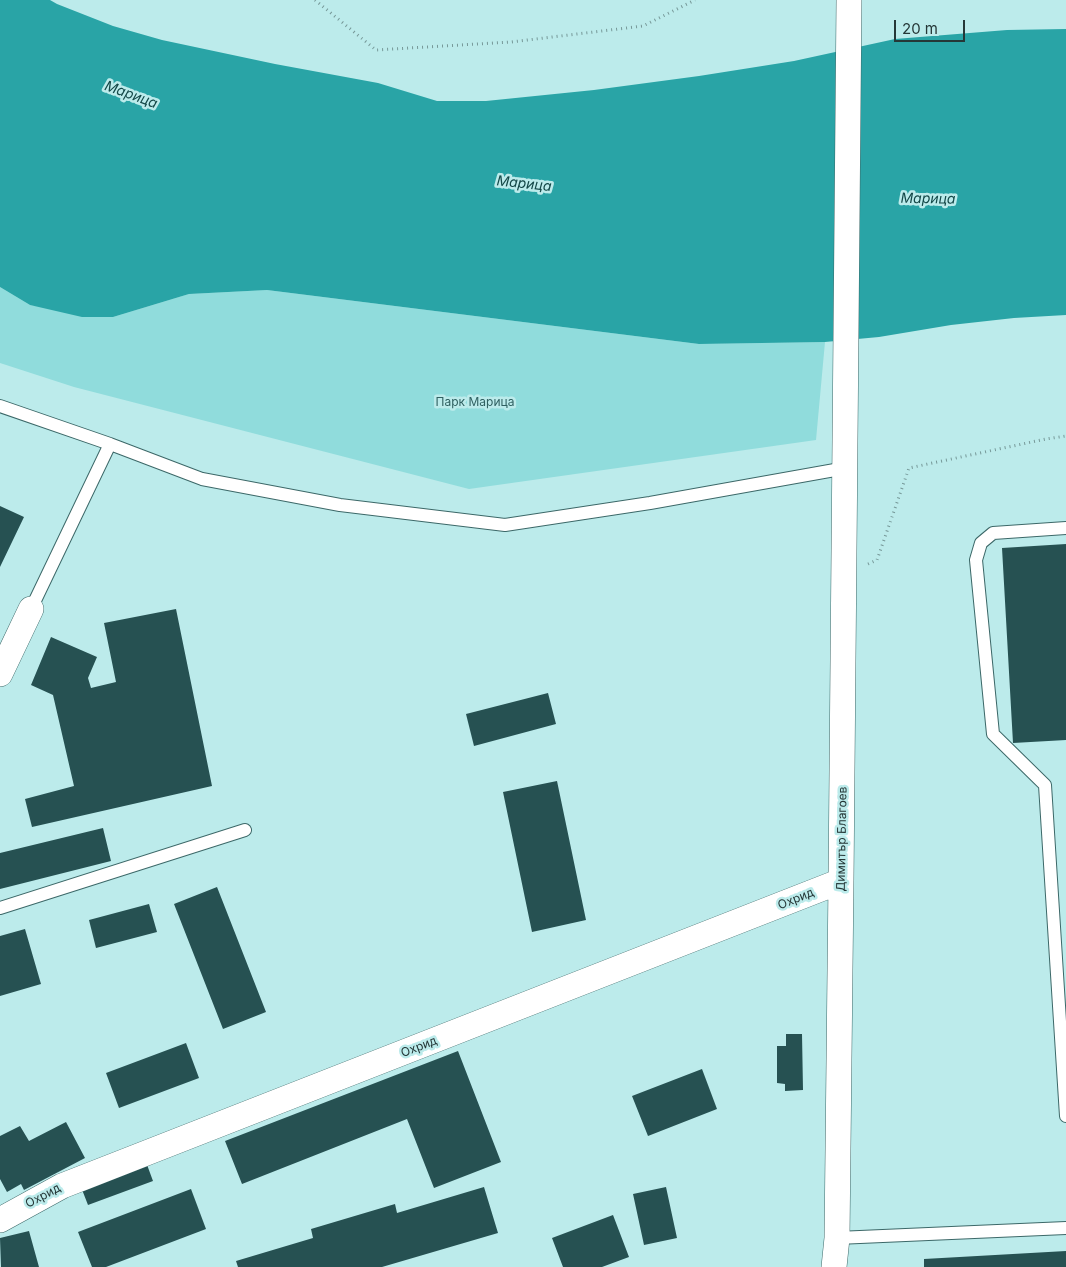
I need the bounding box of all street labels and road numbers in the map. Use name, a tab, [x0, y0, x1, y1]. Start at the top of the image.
street label: Димитър Благоев	[834, 786, 850, 892]
street label: Охрид	[776, 885, 816, 913]
street label: Охрид	[399, 1034, 439, 1060]
street label: Охрид	[23, 1181, 63, 1211]

